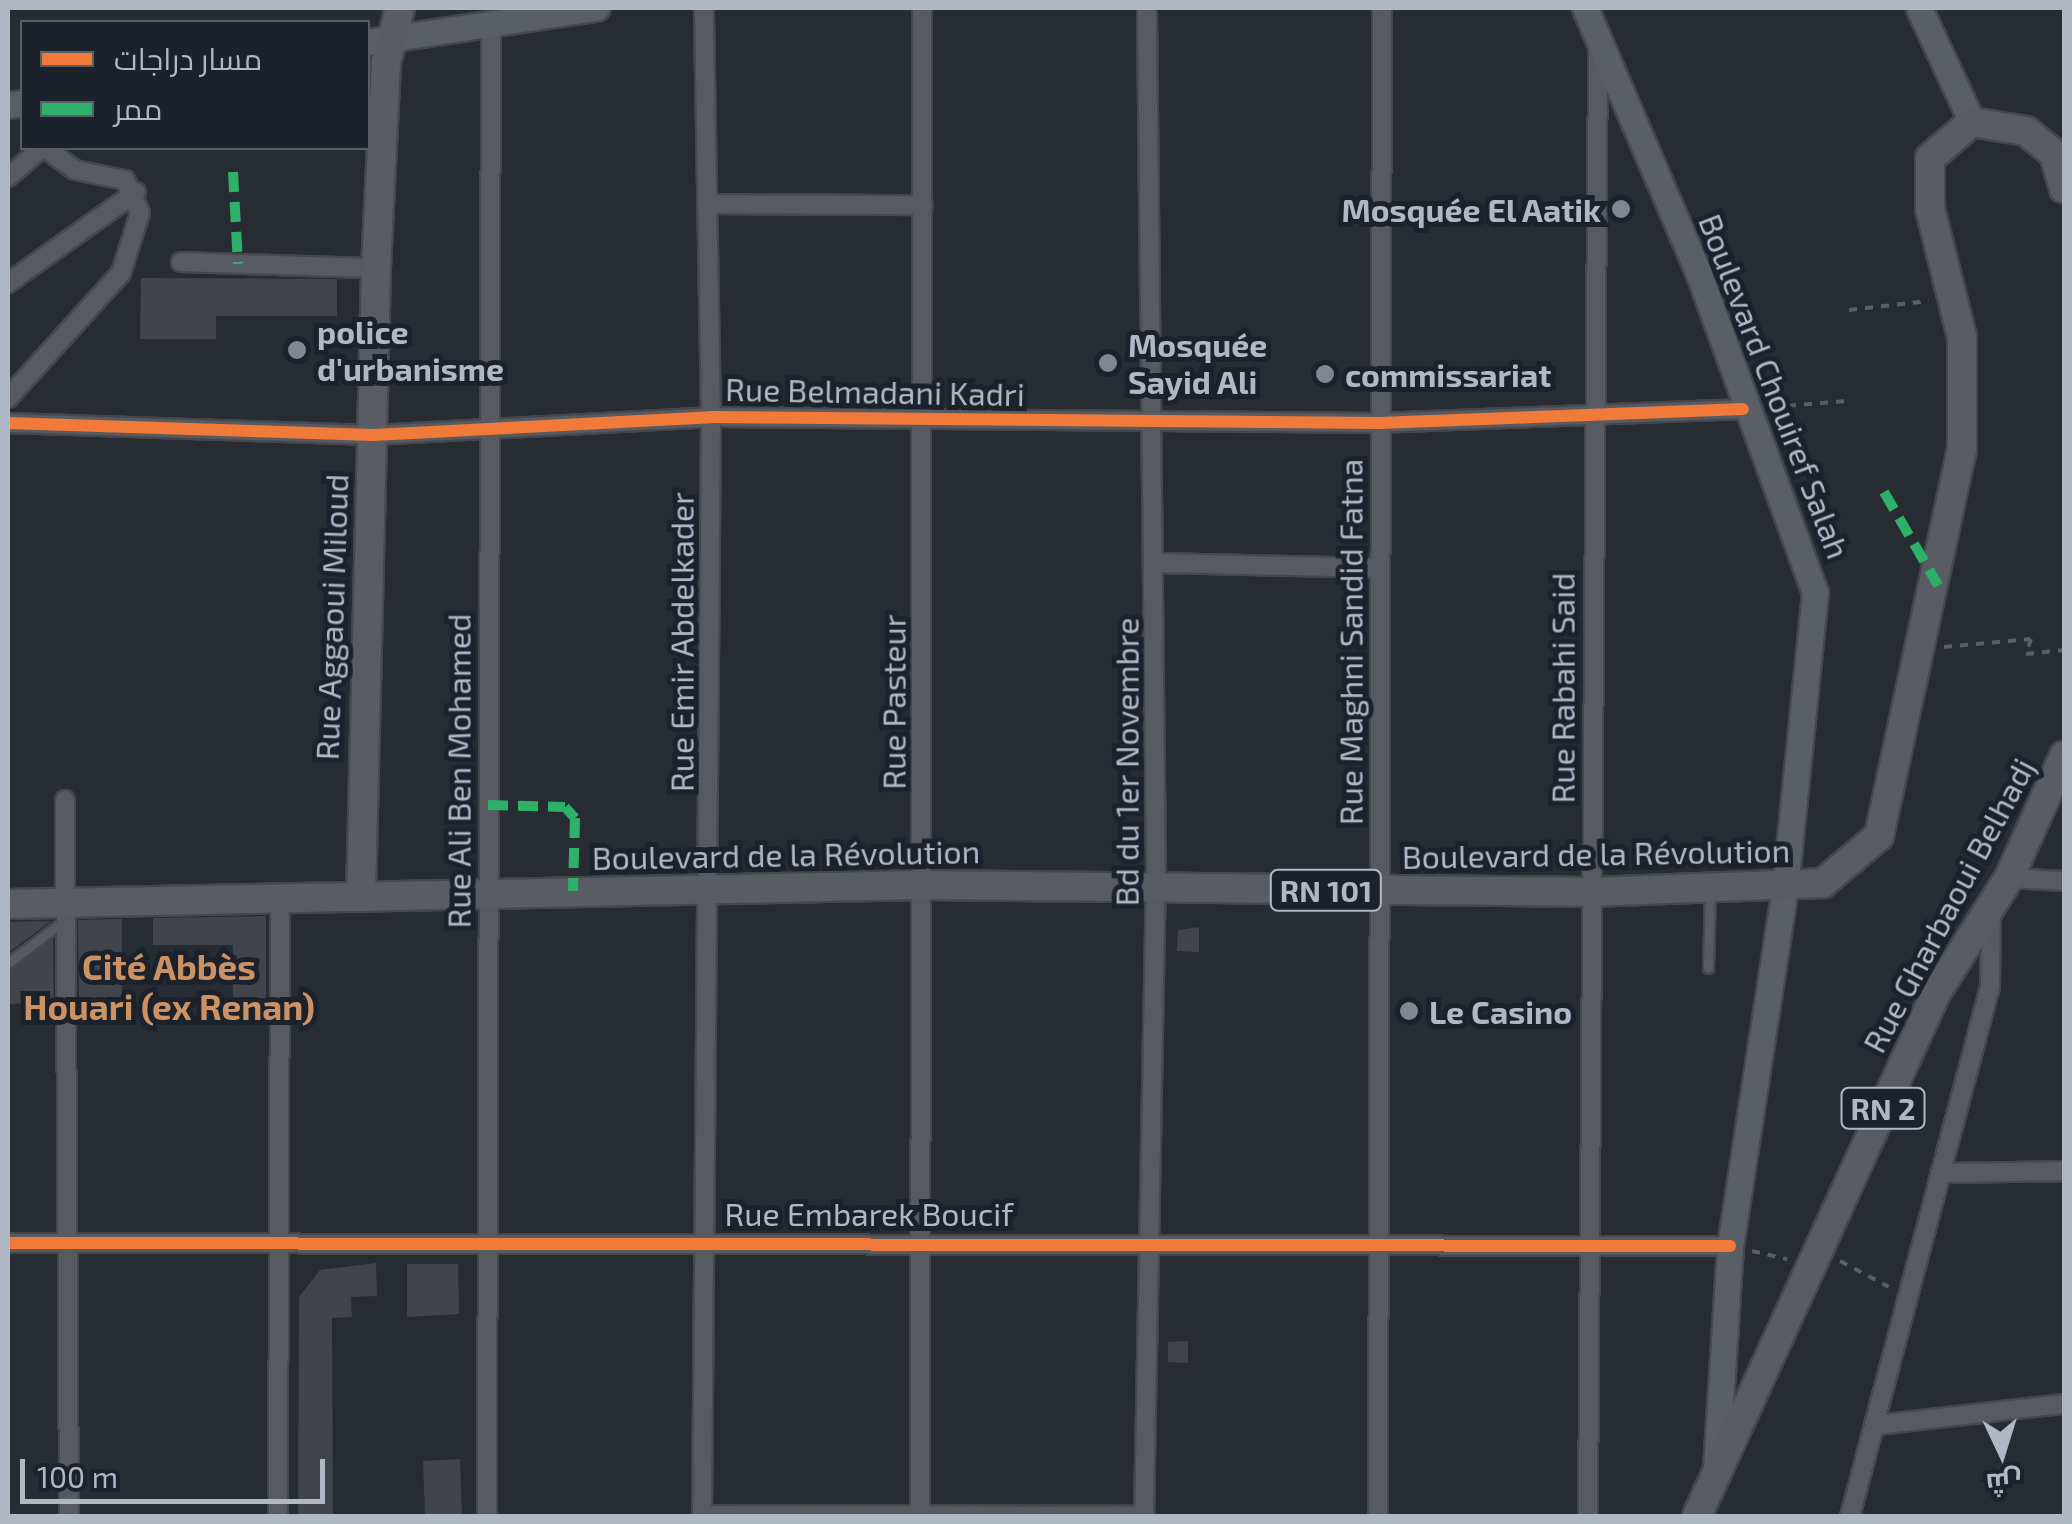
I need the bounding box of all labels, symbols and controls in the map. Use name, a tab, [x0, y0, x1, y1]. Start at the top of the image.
legend	[20, 20, 370, 150]
text: مسار دراجات	[114, 40, 262, 76]
text: ممر	[114, 90, 163, 126]
place label: Mosquée El Aatik	[1340, 190, 1601, 228]
marker: Mosquée El Aatik	[1610, 198, 1632, 220]
street label: Boulevard Chouiref Salah	[1691, 208, 1859, 564]
place label: police d'urbanisme	[317, 313, 504, 388]
place label: Mosquée Sayid Ali	[1128, 326, 1267, 401]
marker: police d'urbanisme	[286, 339, 308, 361]
marker: Mosquée Sayid Ali	[1097, 352, 1119, 374]
place label: commissariat	[1345, 355, 1551, 393]
marker: commissariat	[1314, 363, 1336, 385]
street label: Rue Belmadani Kadri	[725, 369, 1025, 413]
street label: Rue Maghni Sandid Fatna	[1331, 459, 1369, 825]
street label: Rue Aggaoui Miloud	[307, 473, 355, 761]
street label: Rue Emir Abdelkader	[662, 491, 700, 793]
street label: Rue Rabahi Said	[1543, 573, 1581, 803]
street label: Rue Ali Ben Mohamed	[439, 613, 477, 929]
street label: Rue Pasteur	[874, 614, 912, 790]
street label: Bd du 1er Novembre	[1107, 617, 1145, 907]
street label: Rue Gharbaoui Belhadj	[1854, 751, 2042, 1059]
street label: Boulevard de la Révolution	[1402, 830, 1790, 876]
street label: Boulevard de la Révolution	[592, 831, 980, 877]
road number: RN 101	[1268, 865, 1384, 915]
district label: Cité Abbès Houari (ex Renan)	[23, 945, 315, 1027]
place label: Le Casino	[1429, 992, 1572, 1030]
marker: Le Casino	[1398, 1000, 1420, 1022]
road number: RN 2	[1840, 1083, 1926, 1133]
street label: Rue Embarek Boucif	[724, 1194, 1014, 1232]
north arrow	[1952, 1404, 2052, 1504]
scale bar	[25, 1439, 330, 1501]
text: 100 m	[37, 1458, 118, 1494]
text: ش	[1985, 1466, 2023, 1502]

